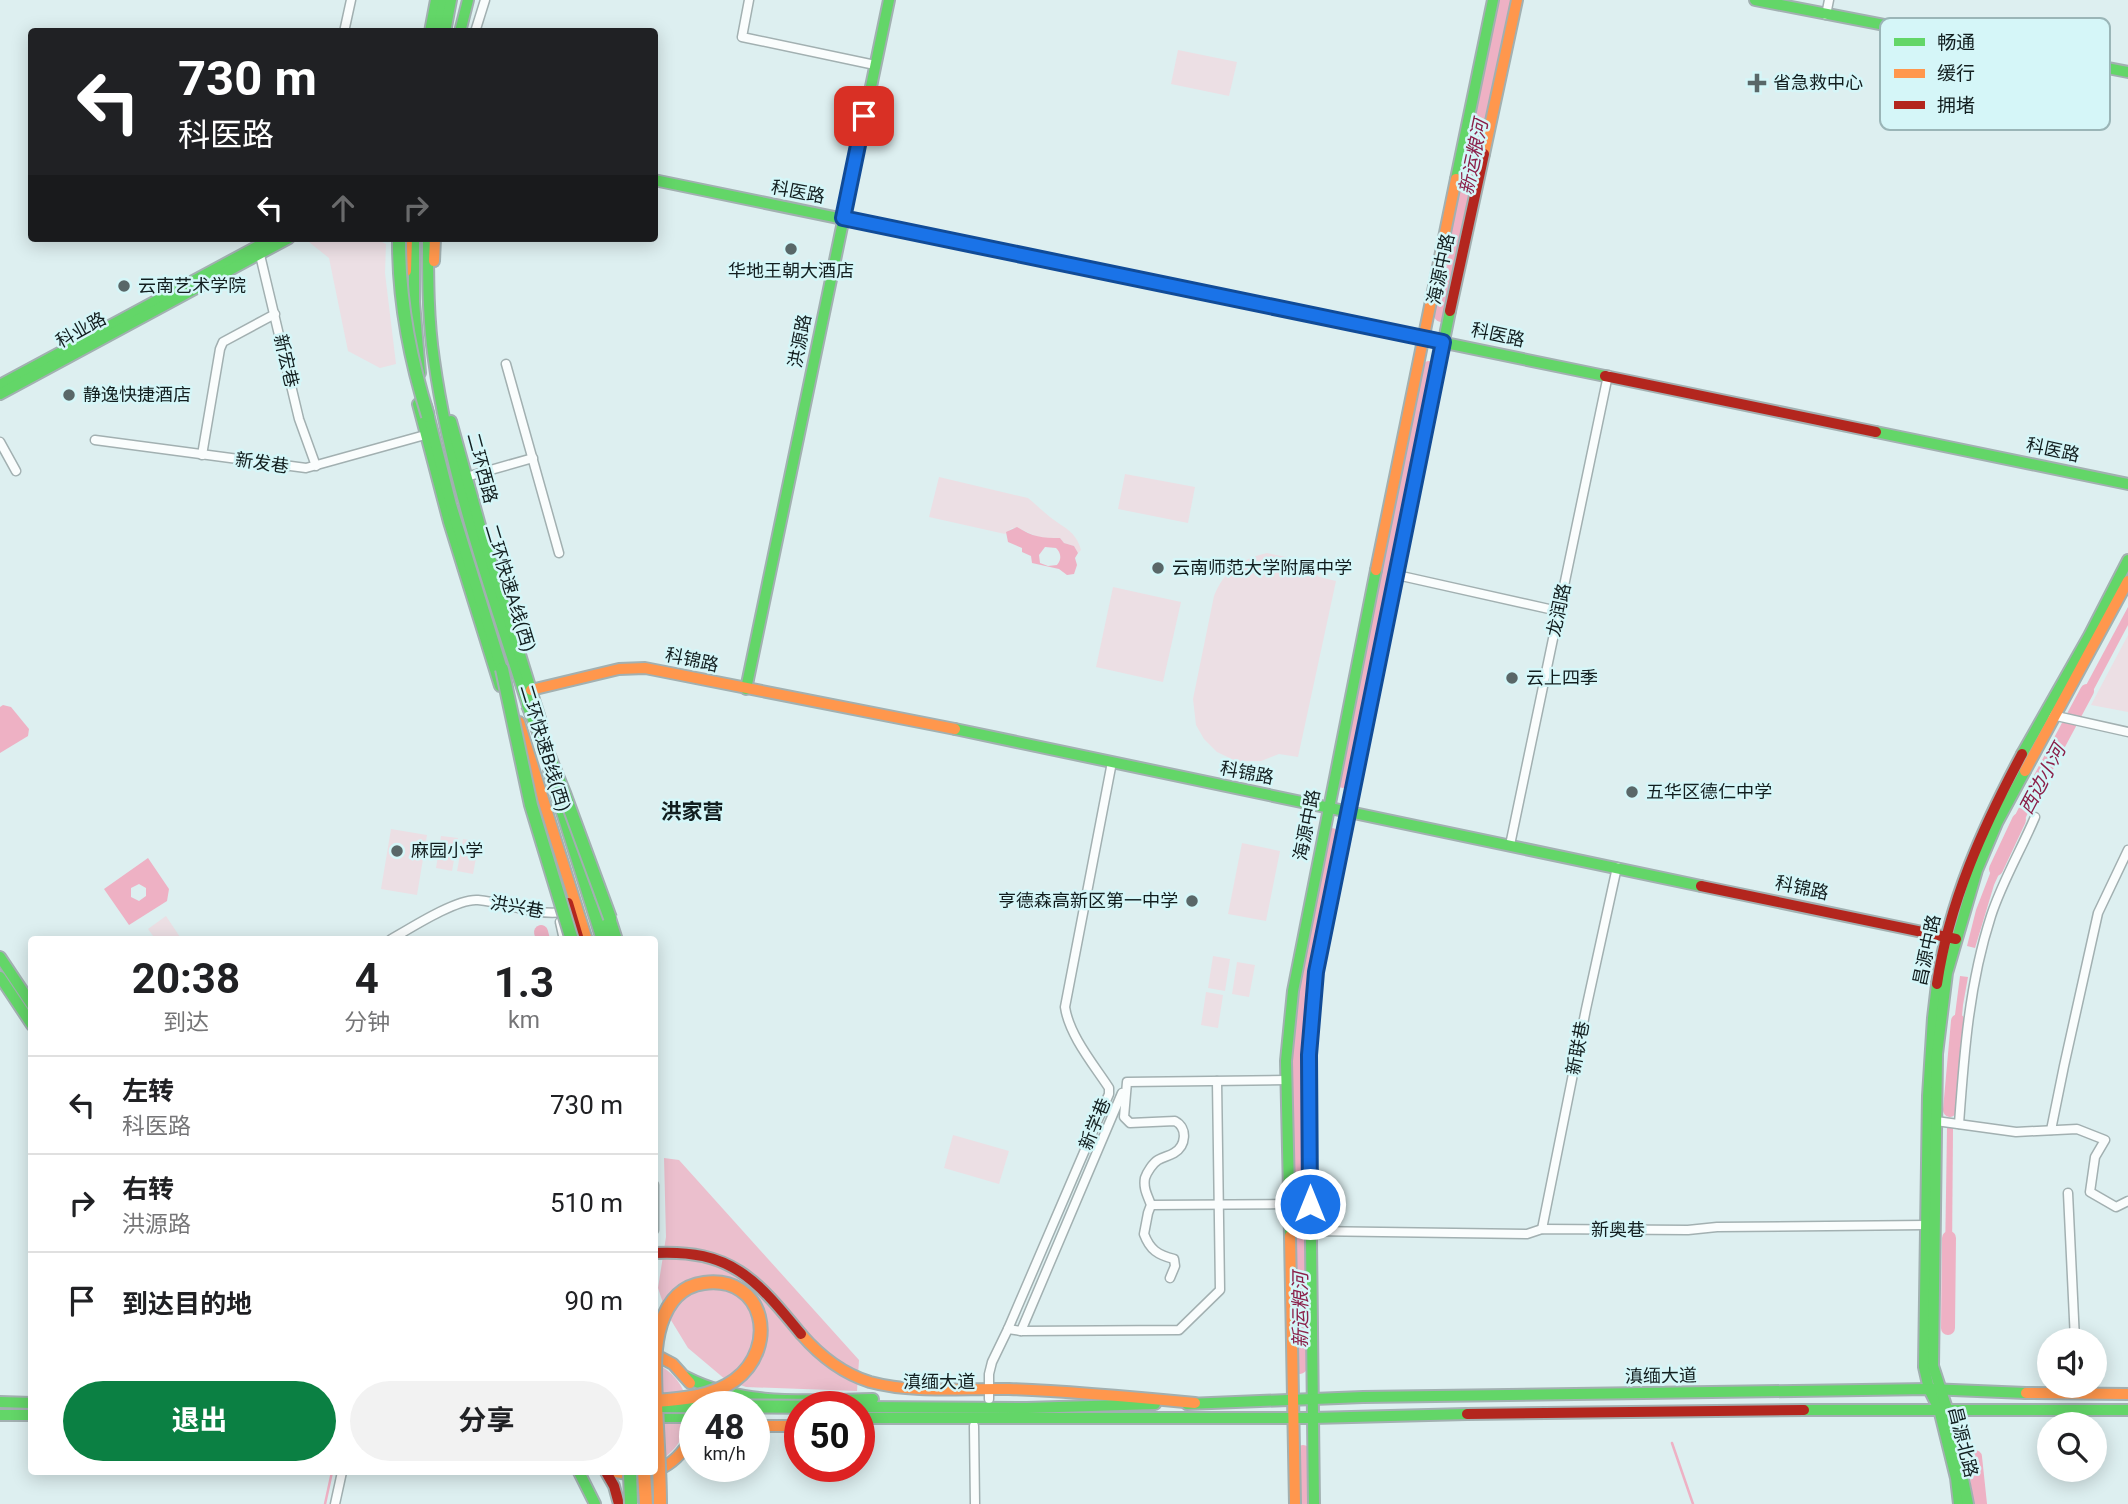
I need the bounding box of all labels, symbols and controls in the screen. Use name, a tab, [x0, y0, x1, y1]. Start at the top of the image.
legend	[1880, 18, 2110, 130]
text: 畅通	[1937, 31, 1975, 54]
text: 730 m	[178, 50, 317, 107]
icon: left	[63, 56, 154, 147]
text: 缓行	[1937, 62, 1975, 85]
place label: 省急救中心	[1773, 72, 1863, 93]
marker: 省急救中心	[1747, 73, 1767, 93]
pin	[834, 86, 894, 146]
text: 拥堵	[1937, 94, 1975, 117]
icon: arrive	[845, 97, 883, 135]
water label: 新运粮河	[1454, 114, 1493, 197]
text: 科医路	[178, 116, 274, 154]
street label: 科医路	[770, 176, 827, 207]
icon: left	[251, 189, 289, 227]
icon: ahead	[324, 189, 362, 227]
icon: right	[397, 189, 435, 227]
street label: 海源中路	[1423, 231, 1458, 306]
marker: 华地王朝大酒店	[783, 241, 799, 257]
place label: 华地王朝大酒店	[728, 260, 854, 281]
place label: 云南艺术学院	[138, 275, 246, 296]
marker: 云南艺术学院	[116, 278, 132, 294]
street label: 科业路	[52, 307, 109, 352]
street label: 洪源路	[784, 312, 815, 369]
street label: 科医路	[1470, 319, 1527, 350]
street label: 新宏巷	[270, 332, 303, 390]
place label: 静逸快捷酒店	[83, 384, 191, 405]
marker: 静逸快捷酒店	[61, 387, 77, 403]
street label: 二环西路	[463, 430, 502, 505]
street label: 科医路	[2025, 434, 2082, 465]
street label: 新发巷	[234, 448, 290, 477]
street label: 二环快速A线(西)	[480, 522, 540, 654]
place label: 云南师范大学附属中学	[1172, 557, 1352, 578]
marker: 云南师范大学附属中学	[1150, 560, 1166, 576]
street label: 龙润路	[1543, 581, 1574, 638]
street label: 科锦路	[664, 644, 721, 675]
place label: 云上四季	[1526, 667, 1598, 688]
marker: 云上四季	[1504, 670, 1520, 686]
street label: 二环快速B线(西)	[515, 682, 575, 814]
water label: 西边小河	[2014, 737, 2072, 818]
street label: 科锦路	[1219, 757, 1276, 788]
place label: 五华区德仁中学	[1646, 781, 1772, 802]
marker: 五华区德仁中学	[1624, 784, 1640, 800]
street label: 海源中路	[1289, 788, 1324, 862]
district label: 洪家营	[661, 800, 724, 824]
place label: 麻园小学	[411, 840, 483, 861]
marker: 麻园小学	[389, 843, 405, 859]
street label: 科锦路	[1774, 872, 1831, 903]
place label: 亨德森高新区第一中学	[998, 890, 1178, 911]
street label: 洪兴巷	[489, 891, 545, 922]
marker: 亨德森高新区第一中学	[1184, 893, 1200, 909]
street label: 昌源中路	[1909, 912, 1944, 987]
text: 20:38	[132, 954, 240, 1003]
text: 4	[355, 954, 379, 1003]
text: 1.3	[494, 958, 554, 1007]
text: km	[508, 1007, 540, 1034]
text: 到达	[163, 1009, 209, 1036]
text: 分钟	[344, 1009, 390, 1036]
street label: 新联巷	[1562, 1019, 1593, 1076]
text: 左转	[122, 1076, 174, 1106]
icon: left	[63, 1086, 101, 1124]
text: 730 m	[550, 1090, 623, 1120]
street label: 新学巷	[1075, 1095, 1114, 1153]
text: 科医路	[122, 1113, 191, 1140]
position arrow	[1273, 1167, 1347, 1241]
text: 右转	[122, 1174, 174, 1204]
icon: right	[63, 1184, 101, 1222]
text: 510 m	[550, 1188, 623, 1218]
text: 洪源路	[122, 1211, 191, 1238]
street label: 新奥巷	[1591, 1219, 1645, 1240]
water label: 新运粮河	[1289, 1268, 1312, 1348]
icon: arrive	[63, 1282, 101, 1320]
text: 90 m	[565, 1286, 623, 1316]
text: 到达目的地	[122, 1289, 252, 1319]
map controls	[2037, 1328, 2107, 1482]
button: sound	[2037, 1328, 2107, 1398]
street label: 滇缅大道	[1625, 1364, 1697, 1387]
street label: 滇缅大道	[903, 1371, 975, 1392]
button: 退出	[63, 1381, 336, 1461]
button: 分享	[350, 1381, 623, 1461]
speed limit sign: 50	[784, 1391, 875, 1482]
street label: 昌源北路	[1945, 1404, 1982, 1479]
text: 48	[704, 1407, 745, 1448]
button: search	[2037, 1412, 2107, 1482]
text: km/h	[703, 1443, 746, 1464]

